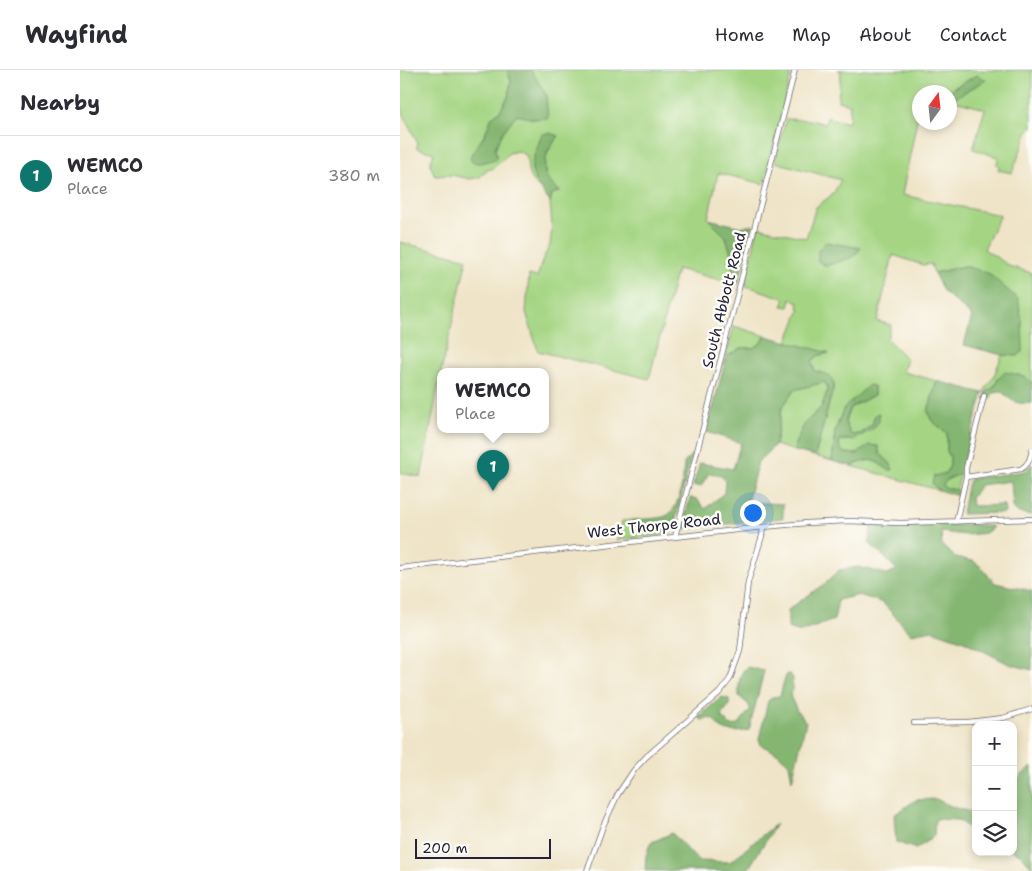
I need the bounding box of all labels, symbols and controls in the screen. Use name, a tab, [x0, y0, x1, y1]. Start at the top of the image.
text: Wayfind	[25, 19, 128, 51]
text: Home	[715, 23, 764, 47]
text: Map	[792, 23, 831, 47]
text: About	[859, 23, 912, 47]
text: Contact	[940, 23, 1007, 47]
north arrow	[912, 85, 957, 130]
text: Nearby	[20, 89, 100, 117]
text: WEMCO	[67, 153, 143, 178]
text: 1	[32, 165, 40, 186]
text: 380 m	[328, 165, 380, 186]
text: Place	[67, 178, 108, 199]
street label: South Abbott Road	[697, 229, 751, 370]
popup	[437, 368, 549, 433]
text: WEMCO	[455, 378, 531, 403]
text: Place	[455, 403, 496, 424]
pin: 1	[477, 450, 509, 491]
your location	[740, 500, 766, 526]
street label: West Thorpe Road	[586, 509, 722, 543]
map controls	[972, 721, 1017, 856]
button: +	[972, 721, 1017, 766]
button: −	[972, 766, 1017, 811]
button: layers	[972, 811, 1017, 856]
scale bar	[415, 836, 551, 859]
text: 200 m	[422, 839, 468, 857]

